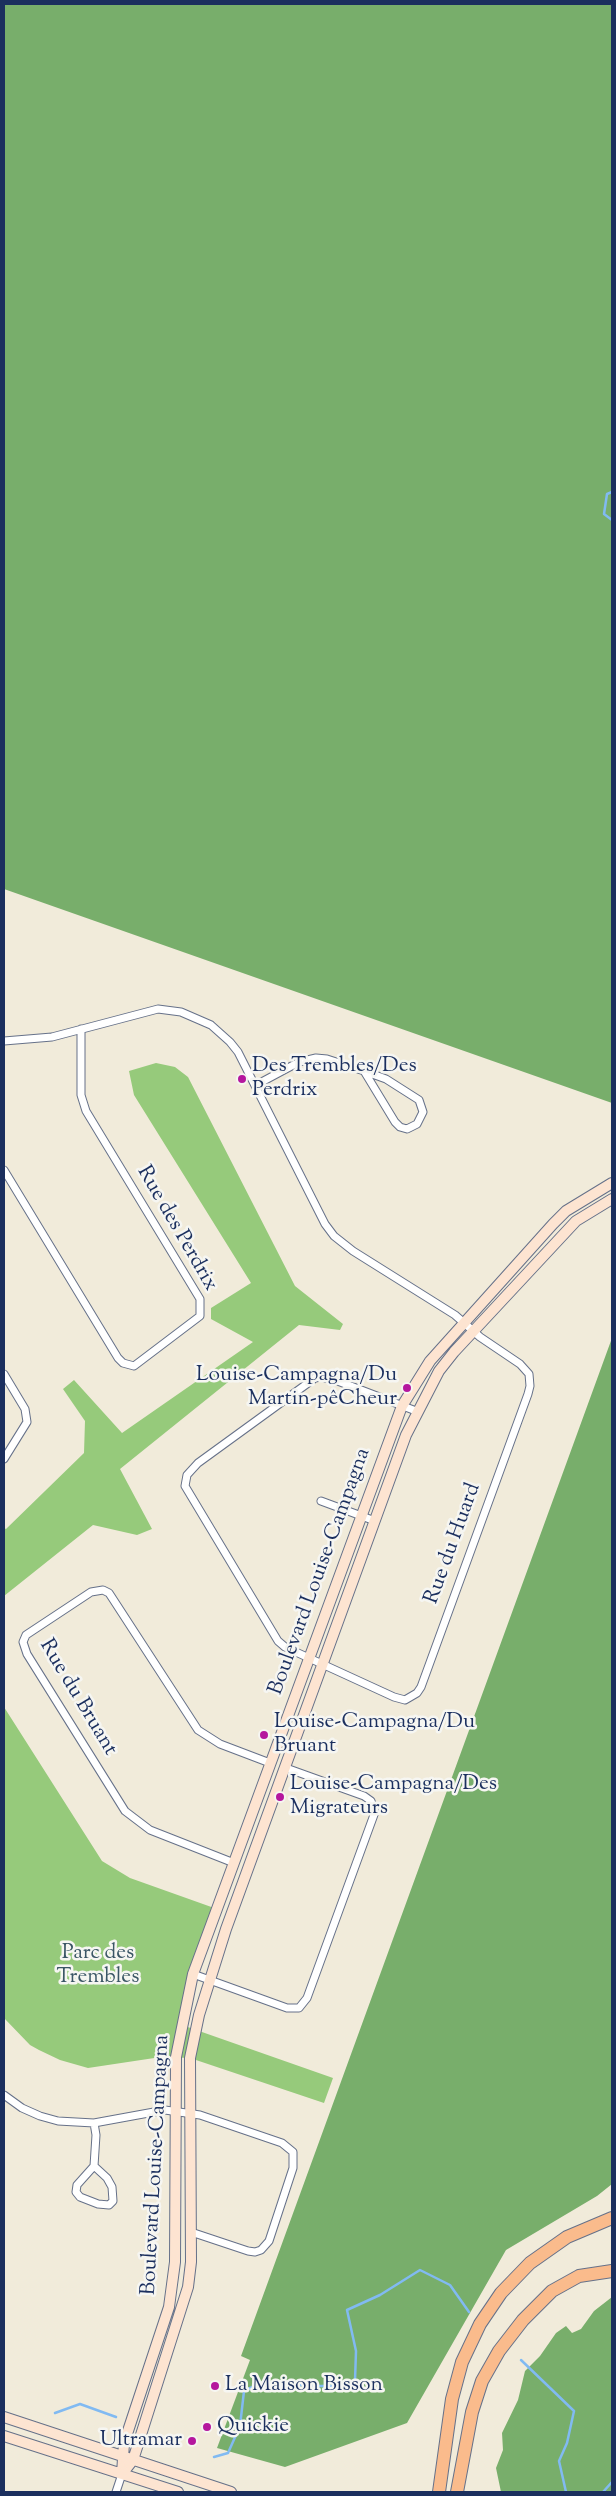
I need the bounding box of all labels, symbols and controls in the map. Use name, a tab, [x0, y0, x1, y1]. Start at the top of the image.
place label: Des Trembles/Des Perdrix	[252, 1054, 417, 1104]
marker: Des Trembles/Des Perdrix	[236, 1073, 248, 1085]
street label: Rue des Perdrix	[130, 1162, 222, 1296]
place label: Louise-Campagna/Du Martin-pêCheur	[196, 1363, 397, 1413]
marker: Louise-Campagna/Du Martin-pêCheur	[401, 1382, 413, 1394]
street label: Boulevard Louise-Campagna	[265, 1445, 377, 1699]
street label: Rue du Huard	[420, 1480, 488, 1608]
street label: Rue du Bruant	[32, 1635, 122, 1761]
place label: Louise-Campagna/Du Bruant	[274, 1710, 475, 1760]
marker: Louise-Campagna/Du Bruant	[258, 1729, 270, 1741]
place label: Louise-Campagna/Des Migrateurs	[290, 1772, 497, 1822]
marker: Louise-Campagna/Des Migrateurs	[274, 1791, 286, 1803]
park label: Parc des Trembles	[57, 1941, 139, 1991]
street label: Boulevard Louise-Campagna	[138, 2034, 176, 2296]
place label: La Maison Bisson	[225, 2373, 383, 2399]
marker: La Maison Bisson	[209, 2380, 221, 2392]
place label: Quickie	[217, 2414, 289, 2440]
marker: Quickie	[201, 2421, 213, 2433]
place label: Ultramar	[100, 2428, 182, 2454]
marker: Ultramar	[186, 2435, 198, 2447]

